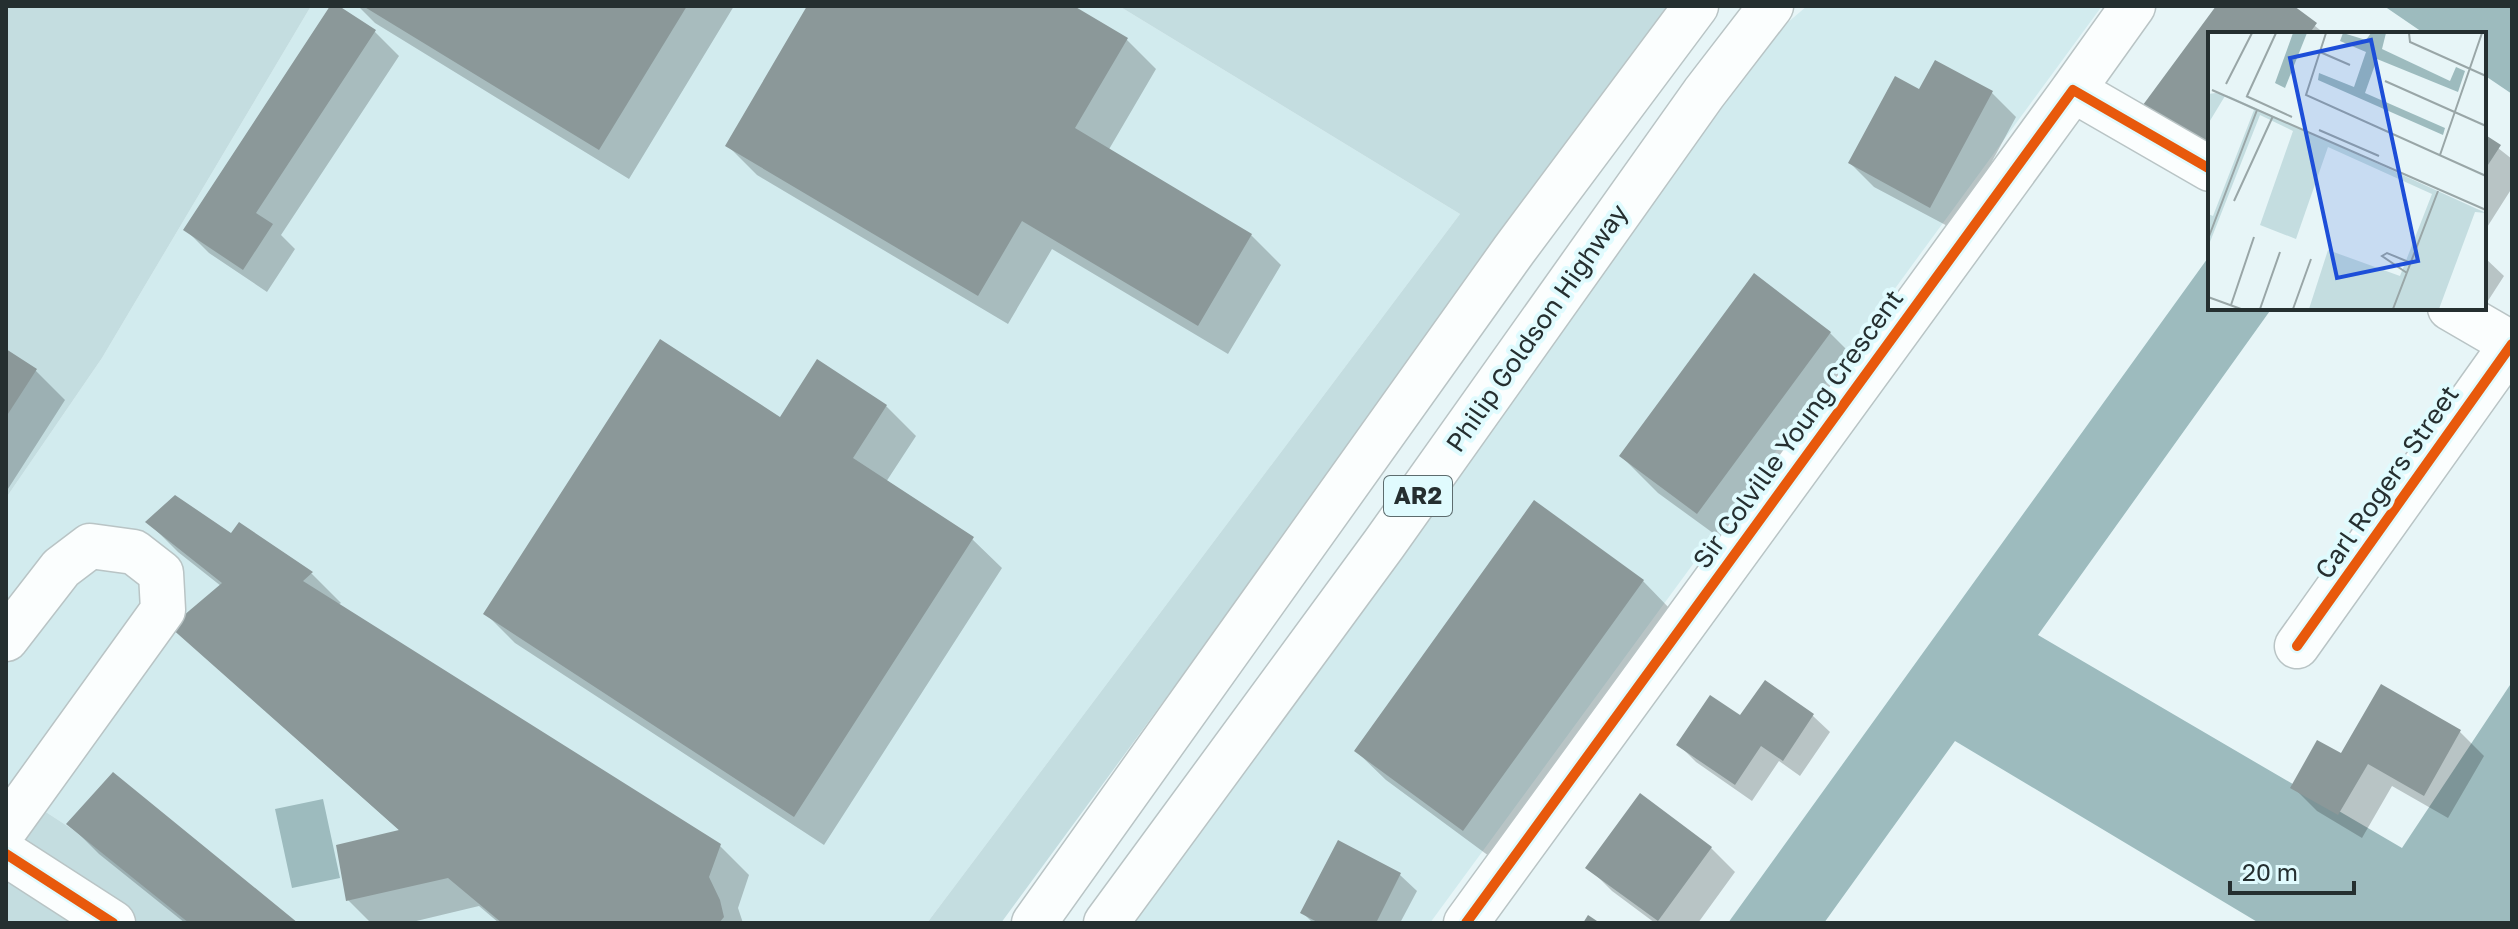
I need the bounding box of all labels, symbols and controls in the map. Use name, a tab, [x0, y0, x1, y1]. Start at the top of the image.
inset map	[2208, 32, 2486, 310]
street label: Philip Goldson Highway	[1439, 198, 1634, 458]
street label: Sir Colville Young Crescent	[1686, 283, 1909, 574]
street label: Carl Rogers Street	[2308, 379, 2465, 584]
road number: AR2	[1384, 476, 1452, 516]
scale bar	[2230, 845, 2354, 895]
text: 20 m	[2242, 857, 2298, 886]

